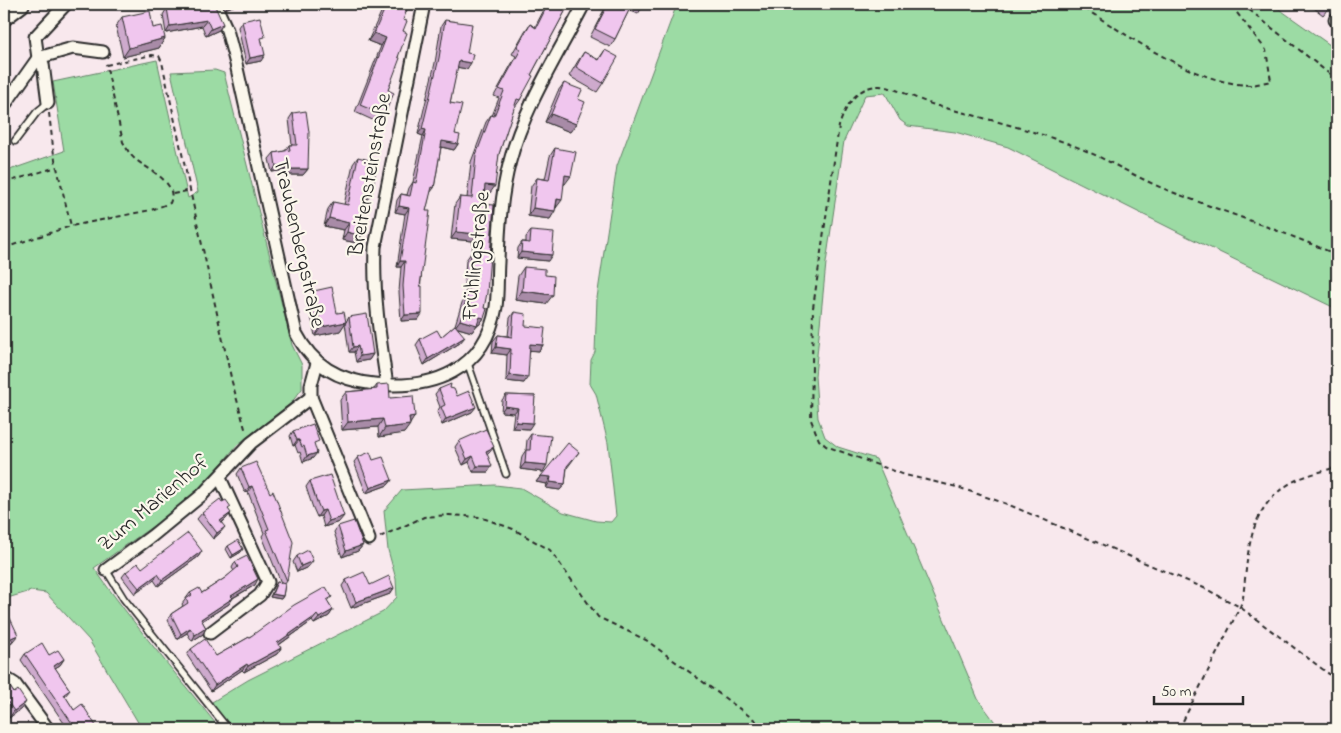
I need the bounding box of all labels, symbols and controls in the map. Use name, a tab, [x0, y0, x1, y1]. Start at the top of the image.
street label: Breitensteinstraße	[341, 91, 401, 260]
street label: Traubenbergstraße	[262, 155, 333, 331]
street label: Frühlingstraße	[454, 190, 501, 323]
street label: Zum Marienhof	[91, 447, 217, 560]
scale bar	[1154, 673, 1242, 705]
text: 50 m	[1161, 681, 1192, 703]

